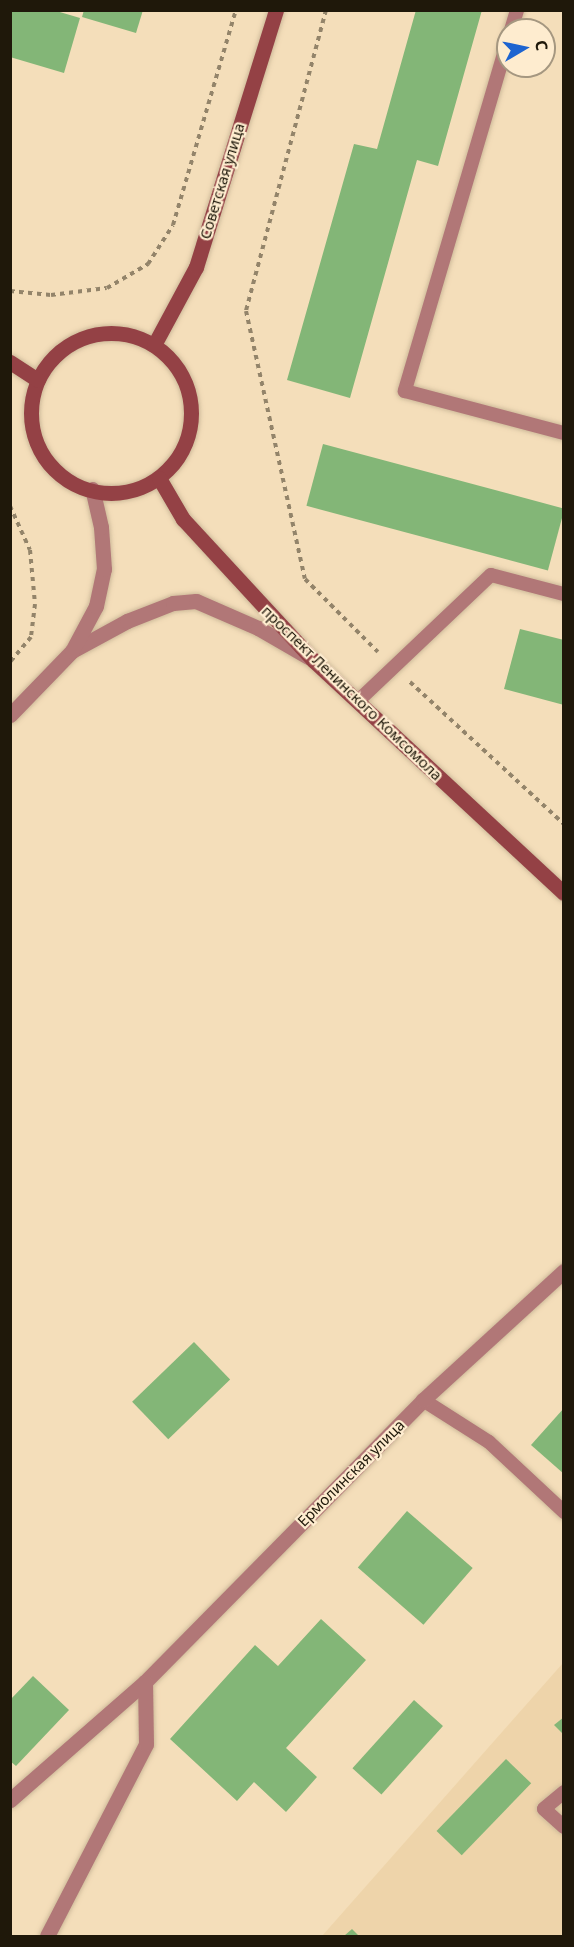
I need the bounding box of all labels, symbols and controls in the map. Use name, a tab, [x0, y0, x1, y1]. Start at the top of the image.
north arrow	[496, 18, 556, 78]
text: С	[530, 39, 553, 52]
street label: Советская улица	[196, 121, 248, 241]
street label: проспект Ленинского Комсомола	[258, 602, 446, 784]
street label: Ермолинская улица	[294, 1416, 408, 1530]

